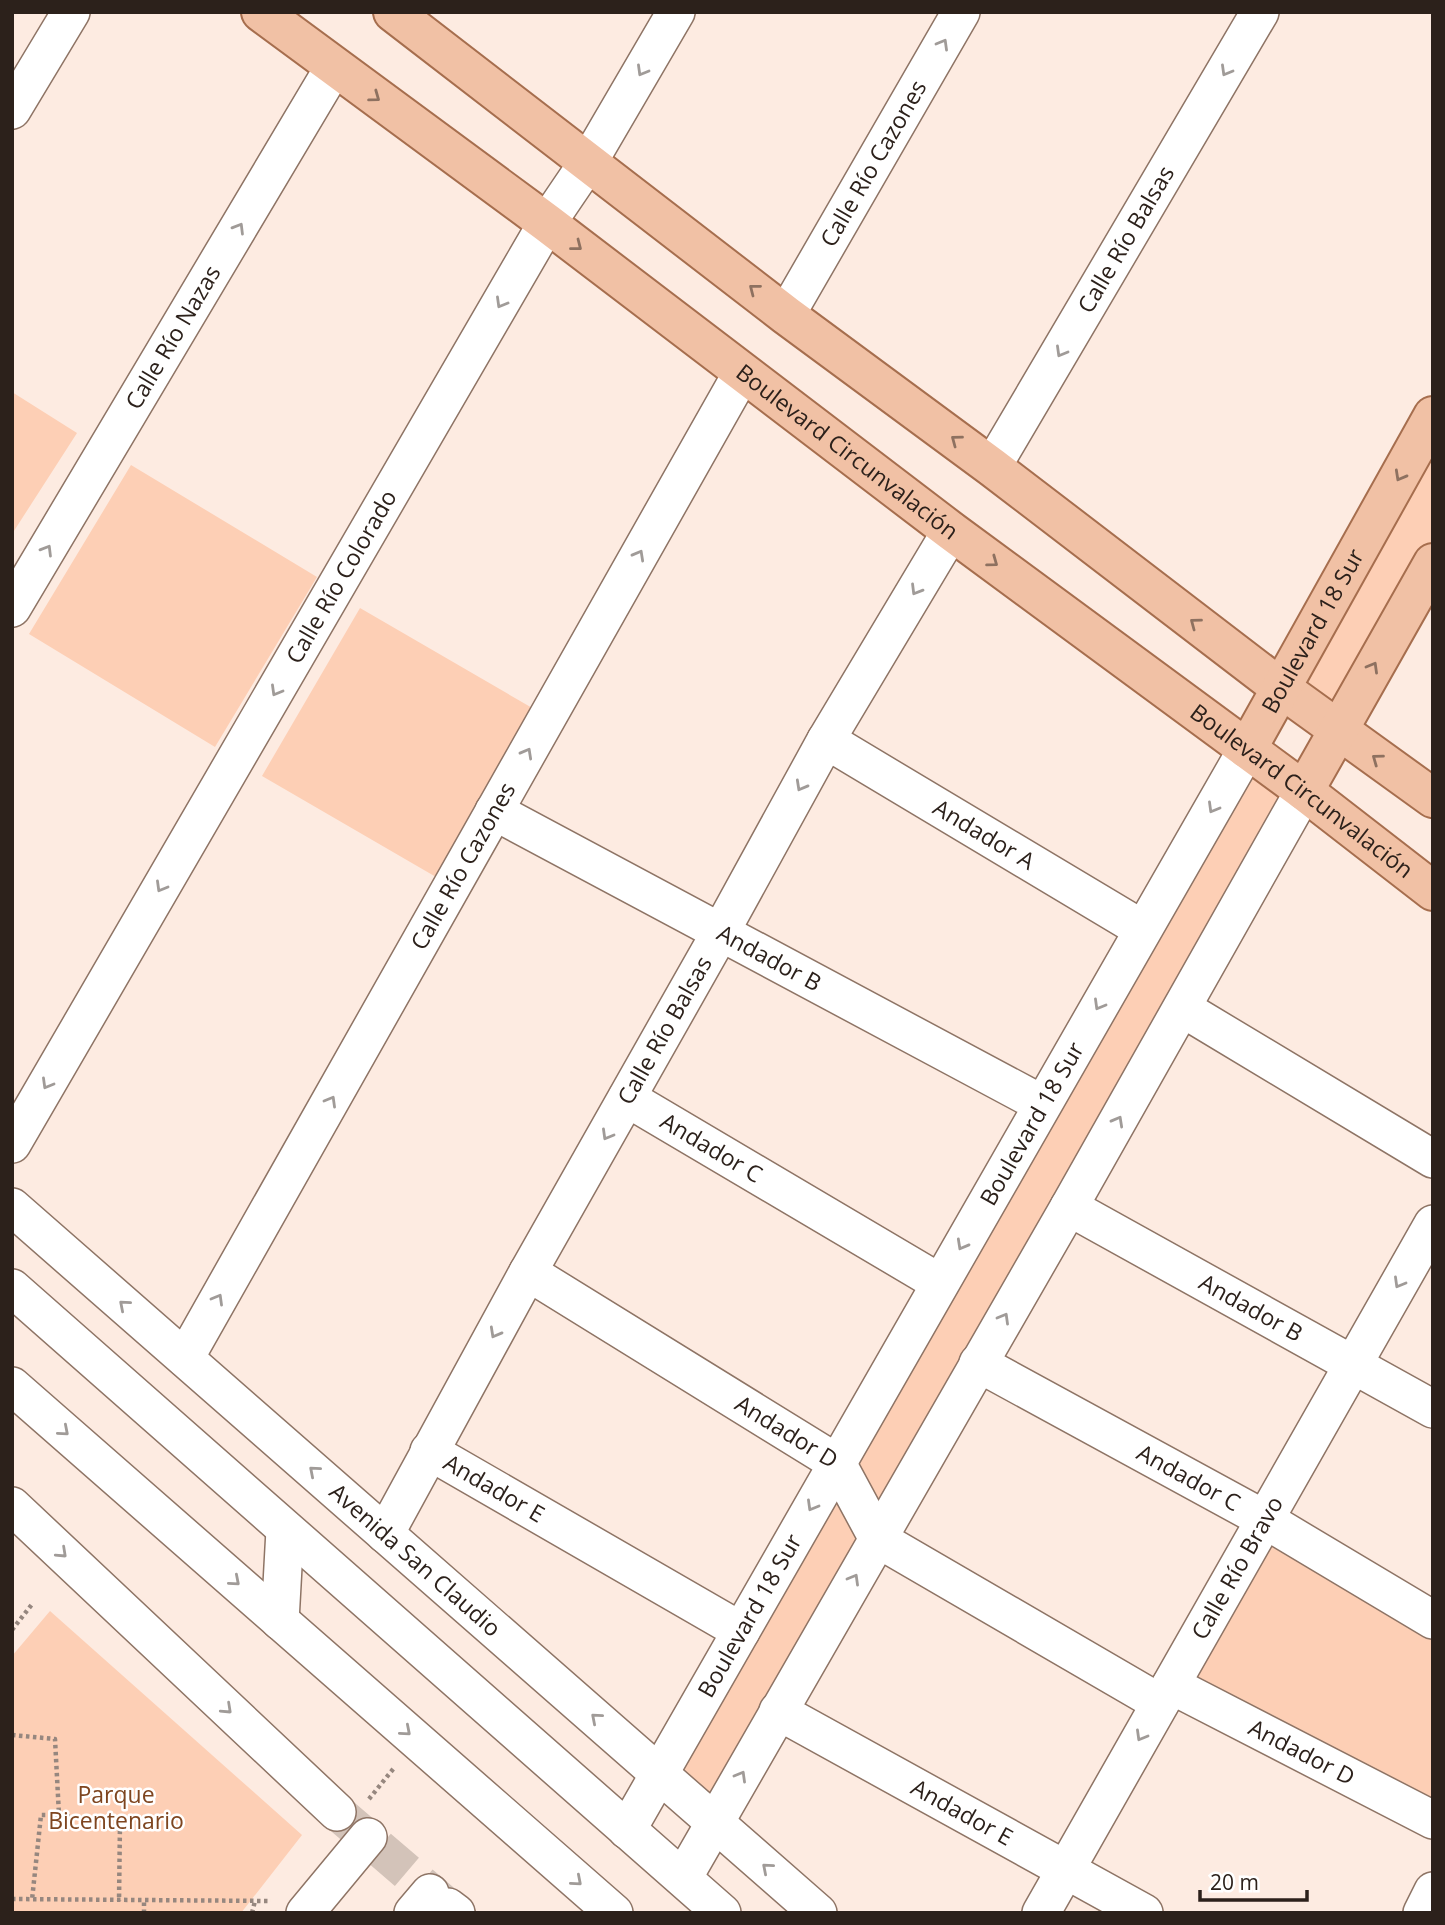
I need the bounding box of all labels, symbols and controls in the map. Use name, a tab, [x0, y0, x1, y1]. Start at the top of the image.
one-way arrow	[935, 38, 948, 51]
one-way arrow	[637, 64, 650, 77]
one-way arrow	[1221, 64, 1234, 77]
street label: Calle Río Cazones	[812, 74, 933, 252]
one-way arrow	[367, 88, 380, 101]
street label: Calle Río Balsas	[1069, 159, 1181, 319]
one-way arrow	[231, 223, 244, 235]
one-way arrow	[570, 238, 582, 251]
street label: Calle Río Nazas	[117, 259, 228, 415]
one-way arrow	[749, 285, 761, 298]
one-way arrow	[496, 296, 509, 309]
one-way arrow	[1056, 344, 1069, 357]
street label: Boulevard Circunvalación	[730, 356, 966, 546]
one-way arrow	[951, 436, 963, 448]
one-way arrow	[1395, 469, 1408, 481]
street label: Calle Río Colorado	[278, 484, 404, 669]
street label: Boulevard 18 Sur	[1253, 542, 1371, 719]
one-way arrow	[39, 544, 52, 557]
one-way arrow	[631, 550, 644, 562]
one-way arrow	[985, 554, 997, 566]
one-way arrow	[911, 582, 924, 595]
one-way arrow	[1190, 618, 1203, 631]
one-way arrow	[1365, 662, 1378, 675]
one-way arrow	[271, 683, 284, 696]
street label: Boulevard Circunvalación	[1184, 696, 1420, 885]
one-way arrow	[519, 748, 532, 761]
one-way arrow	[1372, 754, 1385, 767]
street label: Calle Río Cazones	[402, 776, 522, 955]
one-way arrow	[796, 779, 809, 791]
street label: Andador A	[928, 791, 1042, 877]
one-way arrow	[1208, 800, 1221, 813]
one-way arrow	[156, 880, 169, 893]
street label: Andador B	[712, 916, 827, 998]
street label: Calle Río Balsas	[609, 950, 719, 1110]
one-way arrow	[1094, 998, 1107, 1010]
street label: Boulevard 18 Sur	[972, 1035, 1091, 1211]
one-way arrow	[42, 1077, 55, 1089]
one-way arrow	[322, 1095, 335, 1108]
street label: Andador C	[655, 1104, 769, 1190]
one-way arrow	[1110, 1116, 1123, 1128]
one-way arrow	[602, 1127, 615, 1140]
one-way arrow	[957, 1238, 970, 1250]
street label: Andador B	[1194, 1265, 1309, 1349]
one-way arrow	[1394, 1275, 1407, 1288]
one-way arrow	[210, 1293, 223, 1306]
one-way arrow	[120, 1301, 133, 1313]
one-way arrow	[996, 1313, 1009, 1325]
one-way arrow	[490, 1325, 503, 1338]
street label: Andador D	[730, 1387, 845, 1475]
one-way arrow	[55, 1423, 68, 1435]
street label: Andador C	[1132, 1436, 1247, 1518]
street label: Andador E	[438, 1446, 551, 1529]
one-way arrow	[309, 1467, 322, 1479]
street label: Avenida San Claudio	[323, 1476, 508, 1643]
street label: Calle Río Bravo	[1183, 1490, 1290, 1645]
one-way arrow	[807, 1499, 820, 1512]
street label: Boulevard 18 Sur	[689, 1527, 809, 1703]
one-way arrow	[54, 1544, 67, 1557]
one-way arrow	[227, 1573, 240, 1585]
one-way arrow	[846, 1574, 859, 1587]
one-way arrow	[219, 1700, 232, 1713]
street label: Andador D	[1243, 1711, 1361, 1792]
one-way arrow	[591, 1714, 604, 1726]
one-way arrow	[398, 1723, 411, 1735]
one-way arrow	[1136, 1729, 1149, 1742]
one-way arrow	[733, 1771, 746, 1784]
street label: Andador E	[906, 1771, 1019, 1853]
park label: Parque Bicentenario	[48, 1778, 184, 1836]
scale bar	[1200, 1858, 1307, 1902]
one-way arrow	[762, 1864, 775, 1876]
text: 20 m	[1210, 1868, 1259, 1896]
one-way arrow	[569, 1873, 582, 1885]

